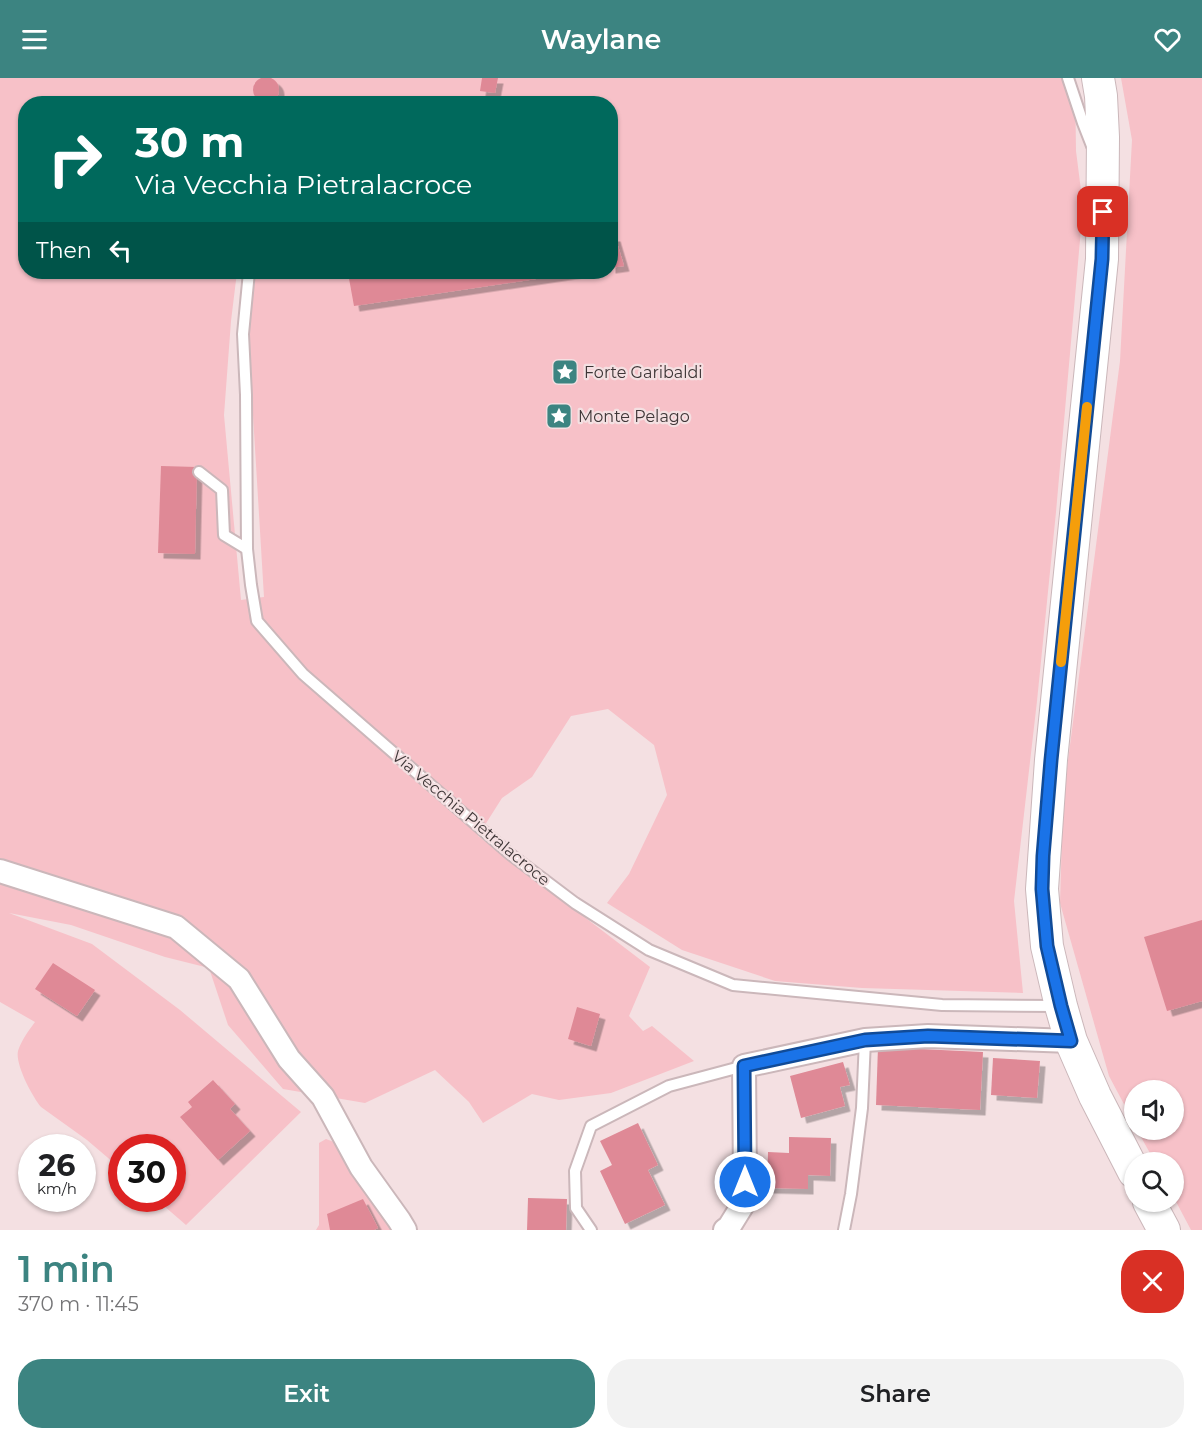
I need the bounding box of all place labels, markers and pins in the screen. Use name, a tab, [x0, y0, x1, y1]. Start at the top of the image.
pin	[1077, 186, 1128, 237]
place icon: Forte Garibaldi	[550, 357, 580, 387]
place label: Forte Garibaldi	[584, 363, 703, 382]
place icon: Monte Pelago	[544, 401, 574, 431]
place label: Monte Pelago	[578, 407, 690, 426]

